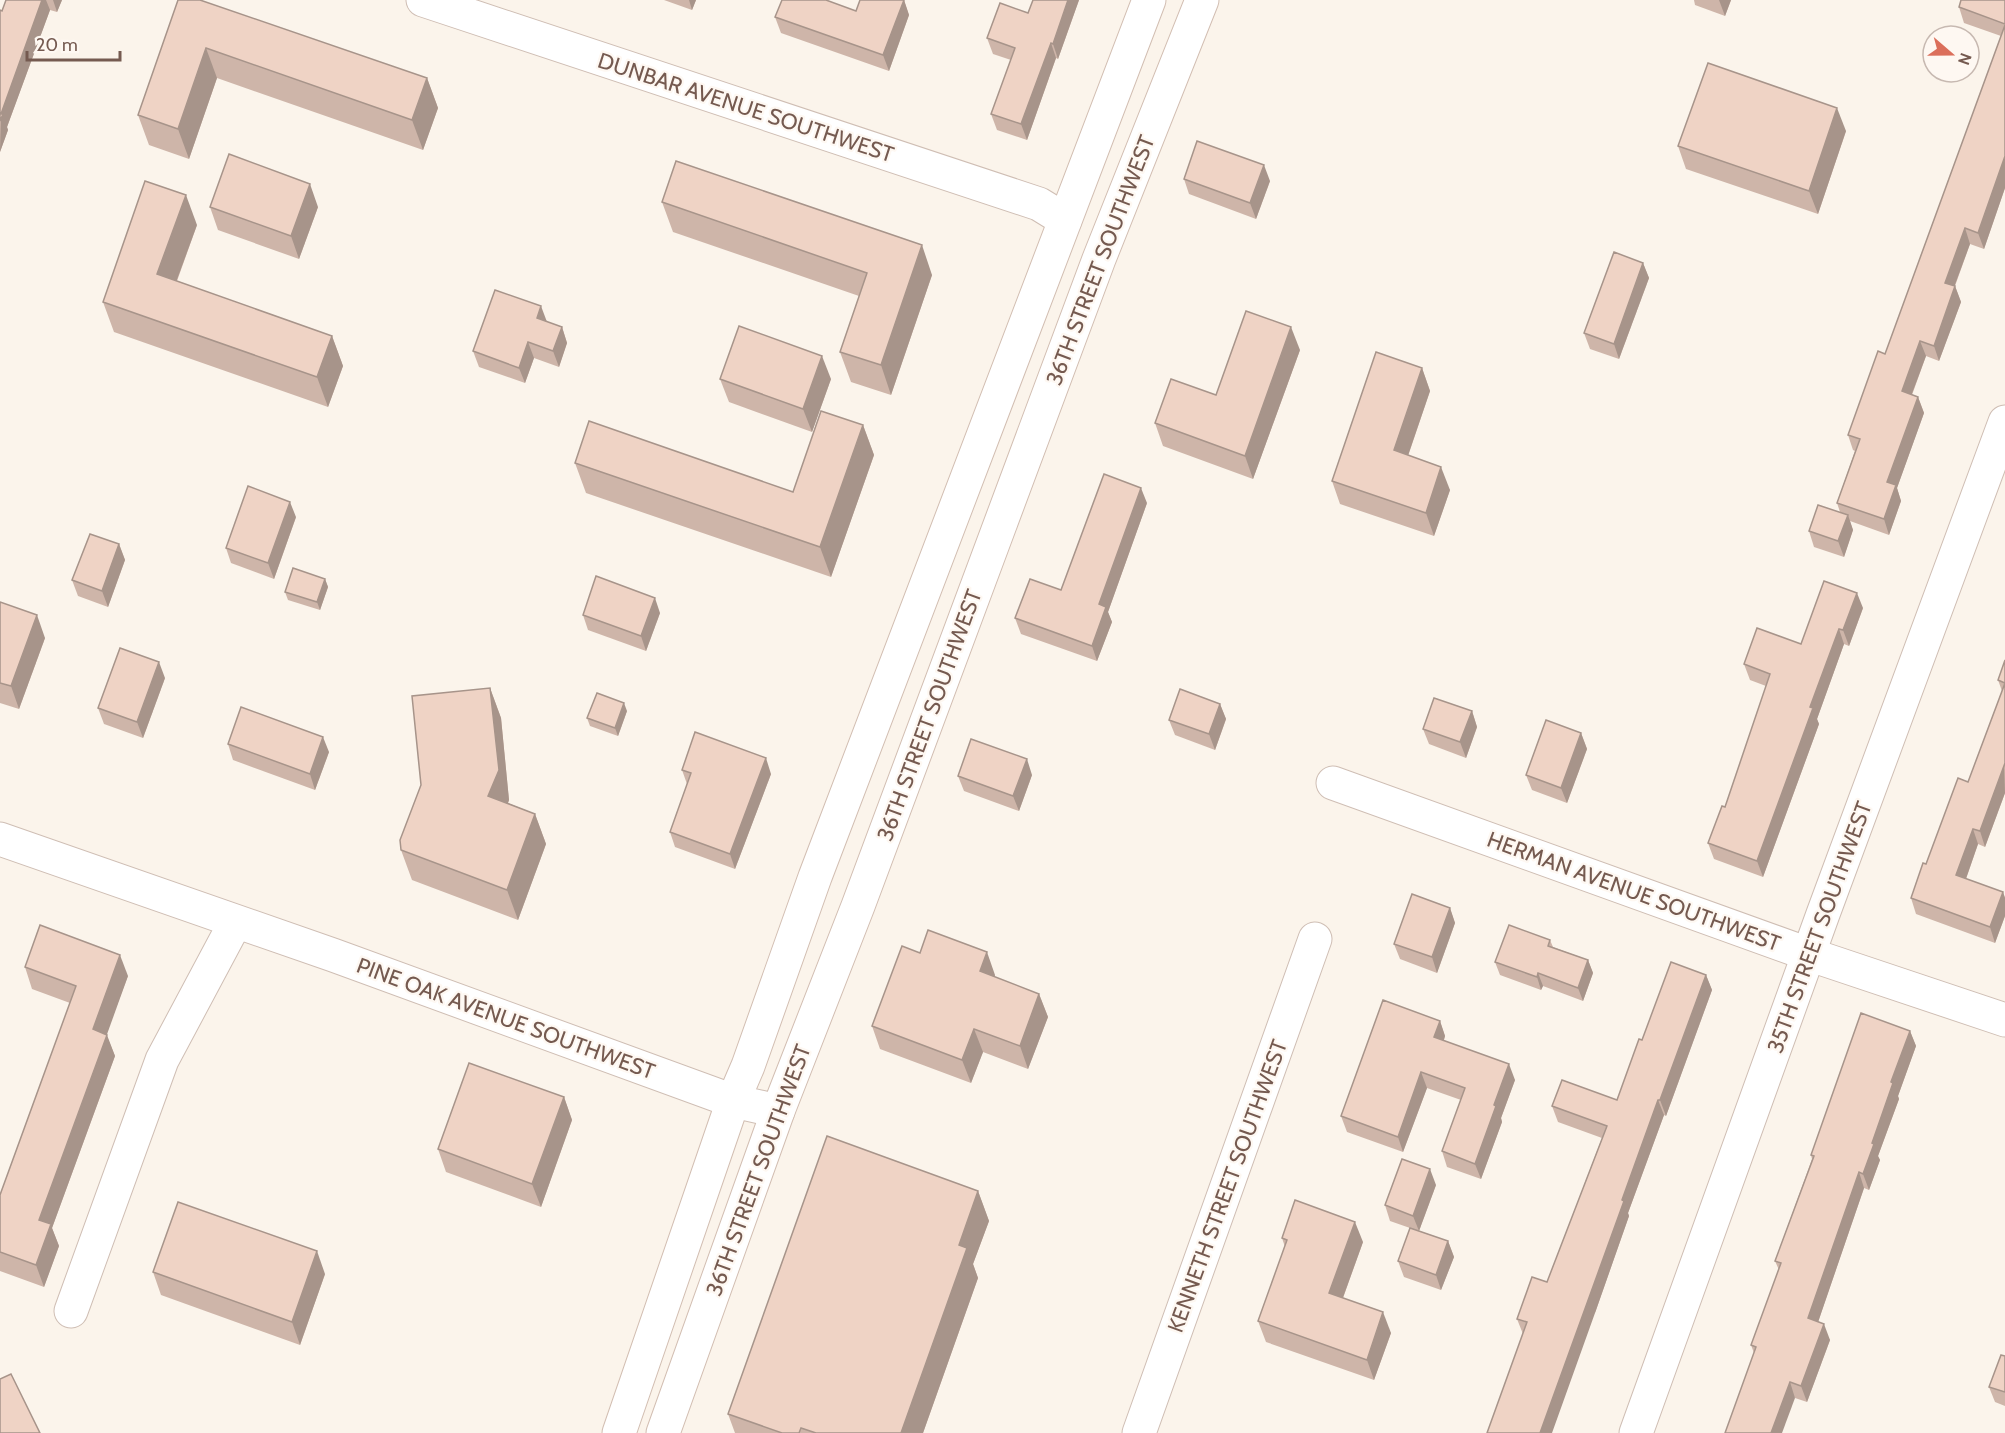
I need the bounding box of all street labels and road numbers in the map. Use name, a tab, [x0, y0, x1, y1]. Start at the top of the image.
street label: DUNBAR AVENUE SOUTHWEST	[594, 47, 897, 168]
street label: 36TH STREET SOUTHWEST	[1040, 131, 1161, 389]
street label: 36TH STREET SOUTHWEST	[871, 586, 988, 845]
street label: 35TH STREET SOUTHWEST	[1761, 798, 1878, 1057]
street label: HERMAN AVENUE SOUTHWEST	[1484, 826, 1784, 957]
street label: PINE OAK AVENUE SOUTHWEST	[353, 952, 659, 1085]
street label: KENNETH STREET SOUTHWEST	[1162, 1036, 1293, 1336]
street label: 36TH STREET SOUTHWEST	[700, 1041, 817, 1300]

